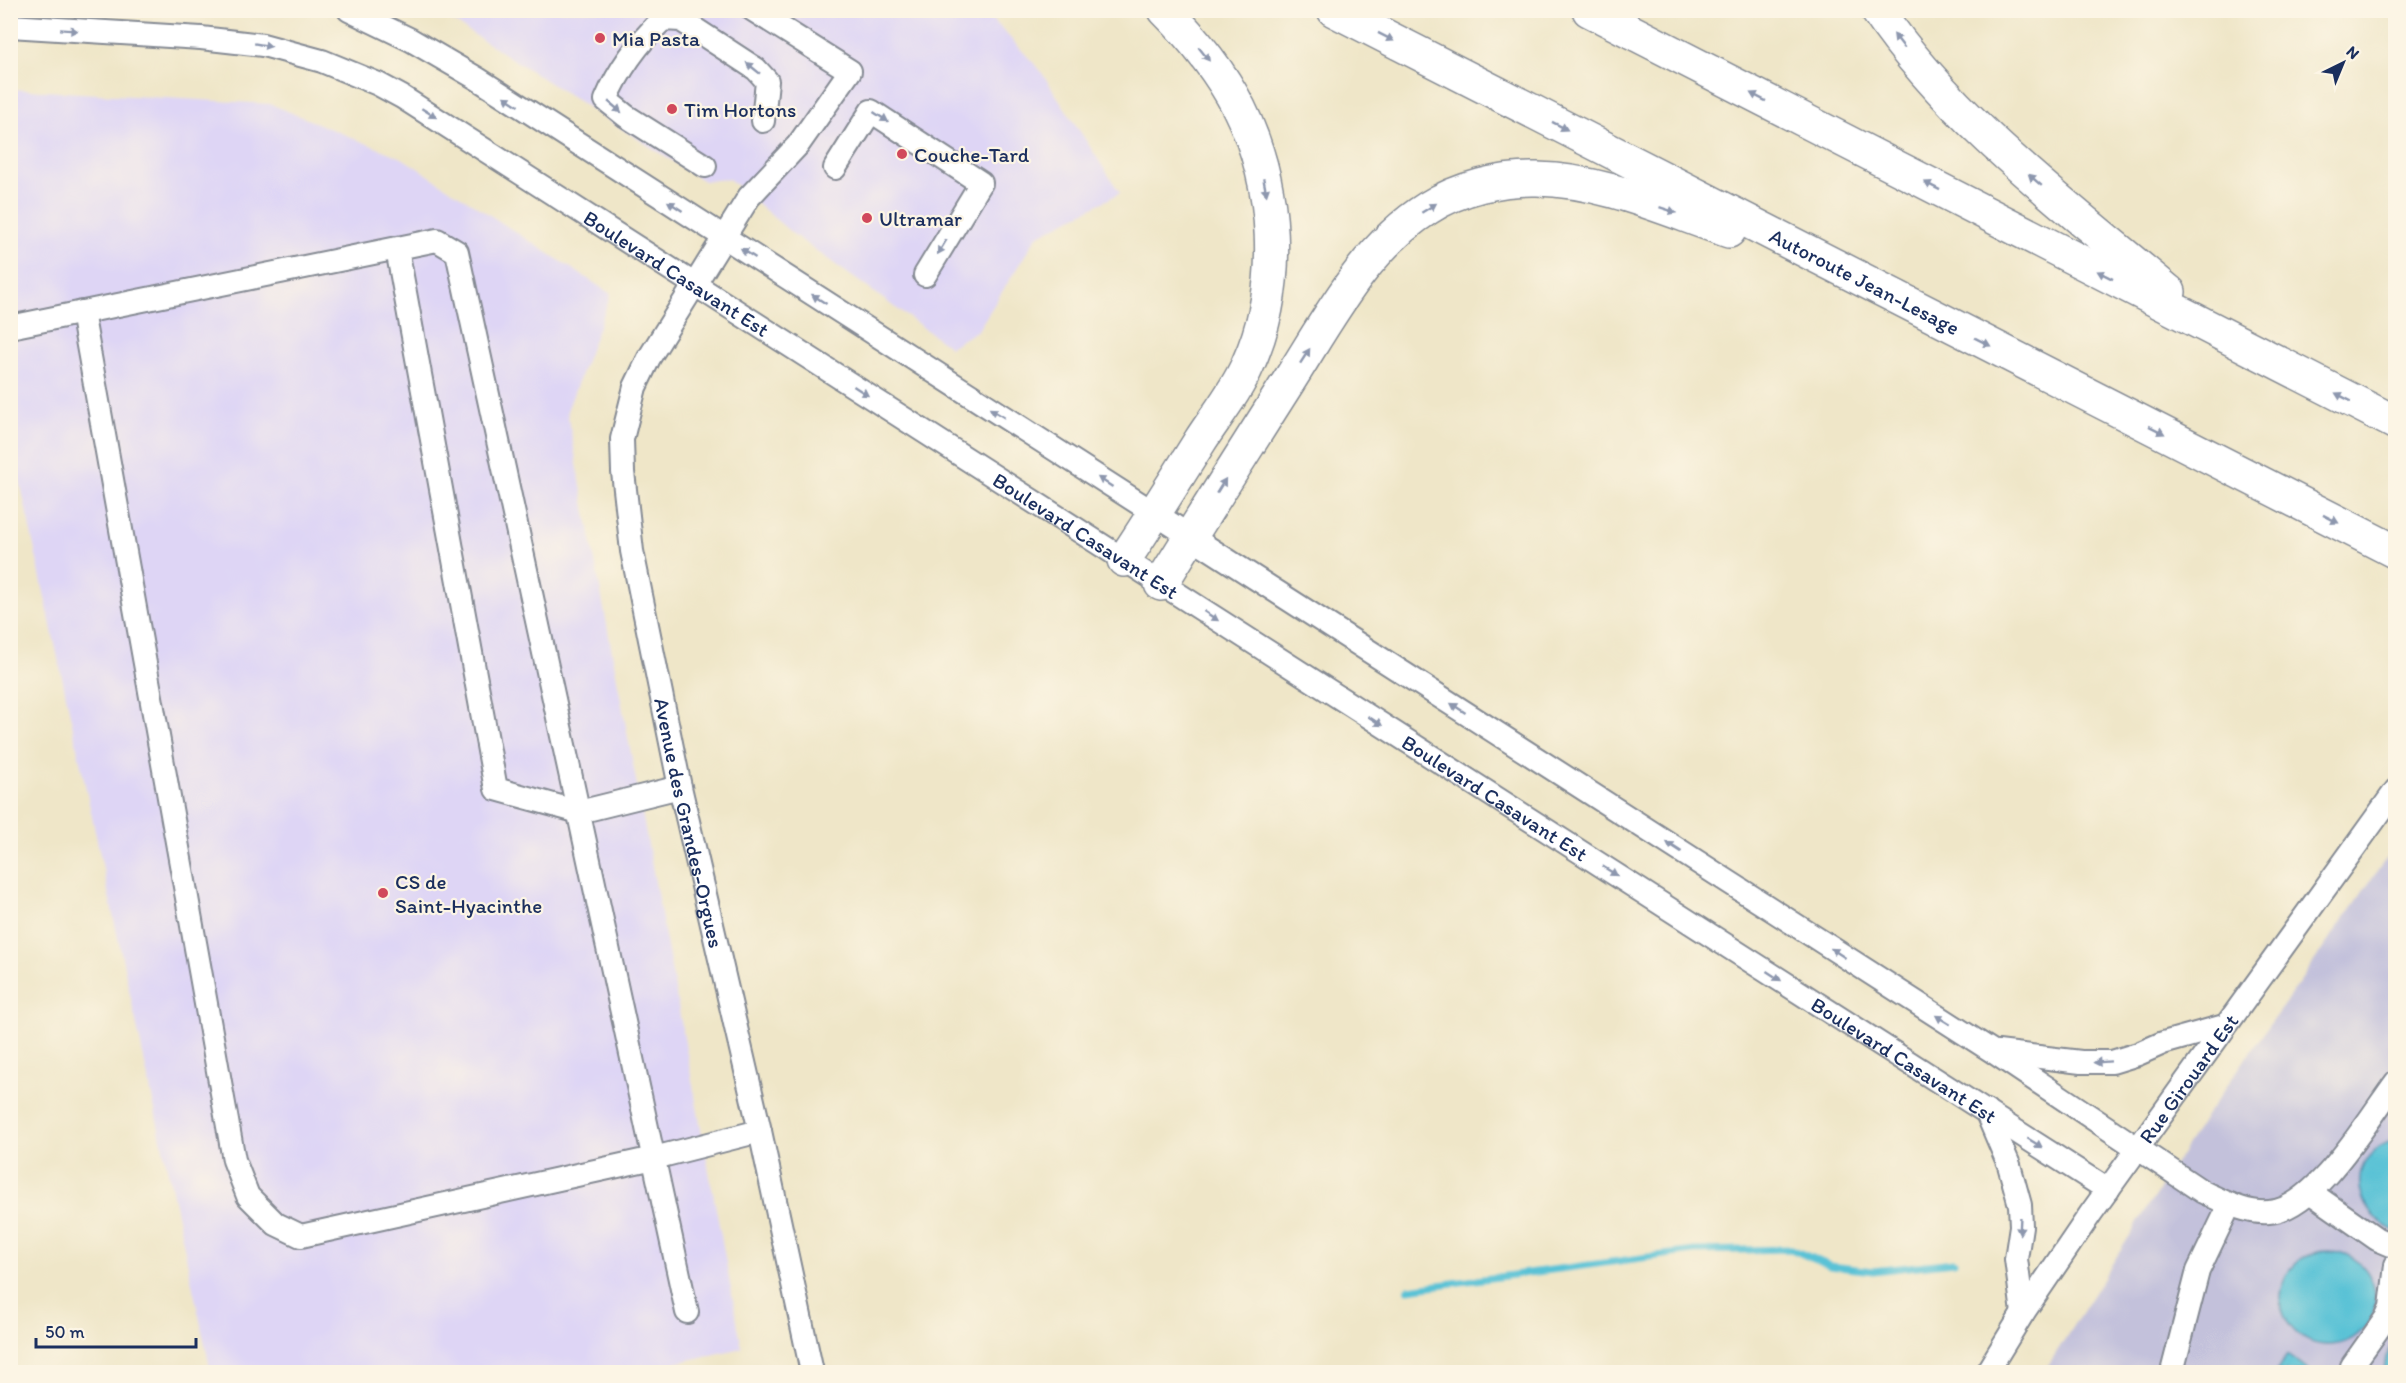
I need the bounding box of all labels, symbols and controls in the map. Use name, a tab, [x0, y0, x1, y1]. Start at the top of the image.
one-way arrow	[59, 26, 78, 35]
place label: Mia Pasta	[612, 26, 700, 51]
marker: Mia Pasta	[593, 31, 607, 45]
one-way arrow	[1378, 32, 1395, 42]
one-way arrow	[1893, 33, 1905, 48]
north arrow	[2313, 33, 2373, 93]
one-way arrow	[254, 41, 273, 50]
text: N	[2342, 42, 2363, 63]
one-way arrow	[1197, 46, 1210, 62]
one-way arrow	[745, 62, 761, 75]
one-way arrow	[1750, 92, 1767, 102]
one-way arrow	[503, 95, 519, 106]
place label: Tim Hortons	[684, 97, 796, 122]
one-way arrow	[607, 100, 622, 113]
marker: Tim Hortons	[665, 102, 679, 116]
one-way arrow	[421, 107, 437, 118]
one-way arrow	[873, 112, 890, 123]
one-way arrow	[1552, 121, 1569, 130]
place label: Couche-Tard	[914, 142, 1030, 167]
marker: Couche-Tard	[895, 147, 909, 161]
one-way arrow	[2028, 174, 2043, 187]
one-way arrow	[1261, 178, 1270, 197]
one-way arrow	[1923, 181, 1940, 191]
one-way arrow	[667, 200, 683, 211]
one-way arrow	[1421, 202, 1437, 213]
street label: Boulevard Casavant Est	[579, 204, 774, 342]
place label: Ultramar	[879, 206, 962, 231]
one-way arrow	[1659, 206, 1677, 215]
marker: Ultramar	[860, 211, 874, 225]
street label: Autoroute Jean-Lesage	[1766, 222, 1964, 340]
one-way arrow	[937, 239, 947, 256]
one-way arrow	[740, 248, 756, 259]
one-way arrow	[2097, 270, 2114, 279]
one-way arrow	[811, 294, 827, 305]
one-way arrow	[1975, 337, 1992, 347]
one-way arrow	[1299, 348, 1311, 364]
one-way arrow	[853, 385, 869, 396]
one-way arrow	[2335, 392, 2352, 401]
one-way arrow	[989, 408, 1005, 419]
one-way arrow	[2148, 426, 2165, 435]
street label: Boulevard Casavant Est	[988, 467, 1183, 604]
one-way arrow	[1097, 476, 1113, 487]
one-way arrow	[1216, 478, 1227, 494]
one-way arrow	[2322, 514, 2339, 523]
one-way arrow	[1202, 610, 1219, 621]
street label: Avenue des Grandes-Orgues	[650, 695, 729, 950]
one-way arrow	[1450, 702, 1466, 713]
one-way arrow	[1367, 715, 1383, 726]
street label: Boulevard Casavant Est	[1398, 729, 1593, 866]
one-way arrow	[1666, 841, 1682, 852]
one-way arrow	[1602, 865, 1618, 876]
place label: CS de Saint-Hyacinthe	[395, 869, 542, 918]
marker: CS de Saint-Hyacinthe	[376, 886, 390, 900]
one-way arrow	[1830, 947, 1846, 958]
one-way arrow	[1766, 970, 1782, 982]
street label: Boulevard Casavant Est	[1807, 991, 2002, 1128]
street label: Rue Girouard Est	[2133, 1009, 2243, 1148]
one-way arrow	[1935, 1014, 1951, 1025]
one-way arrow	[2092, 1057, 2111, 1067]
one-way arrow	[2027, 1137, 2043, 1148]
one-way arrow	[2016, 1217, 2025, 1236]
scale bar	[36, 1311, 196, 1349]
text: 50 m	[45, 1321, 85, 1343]

